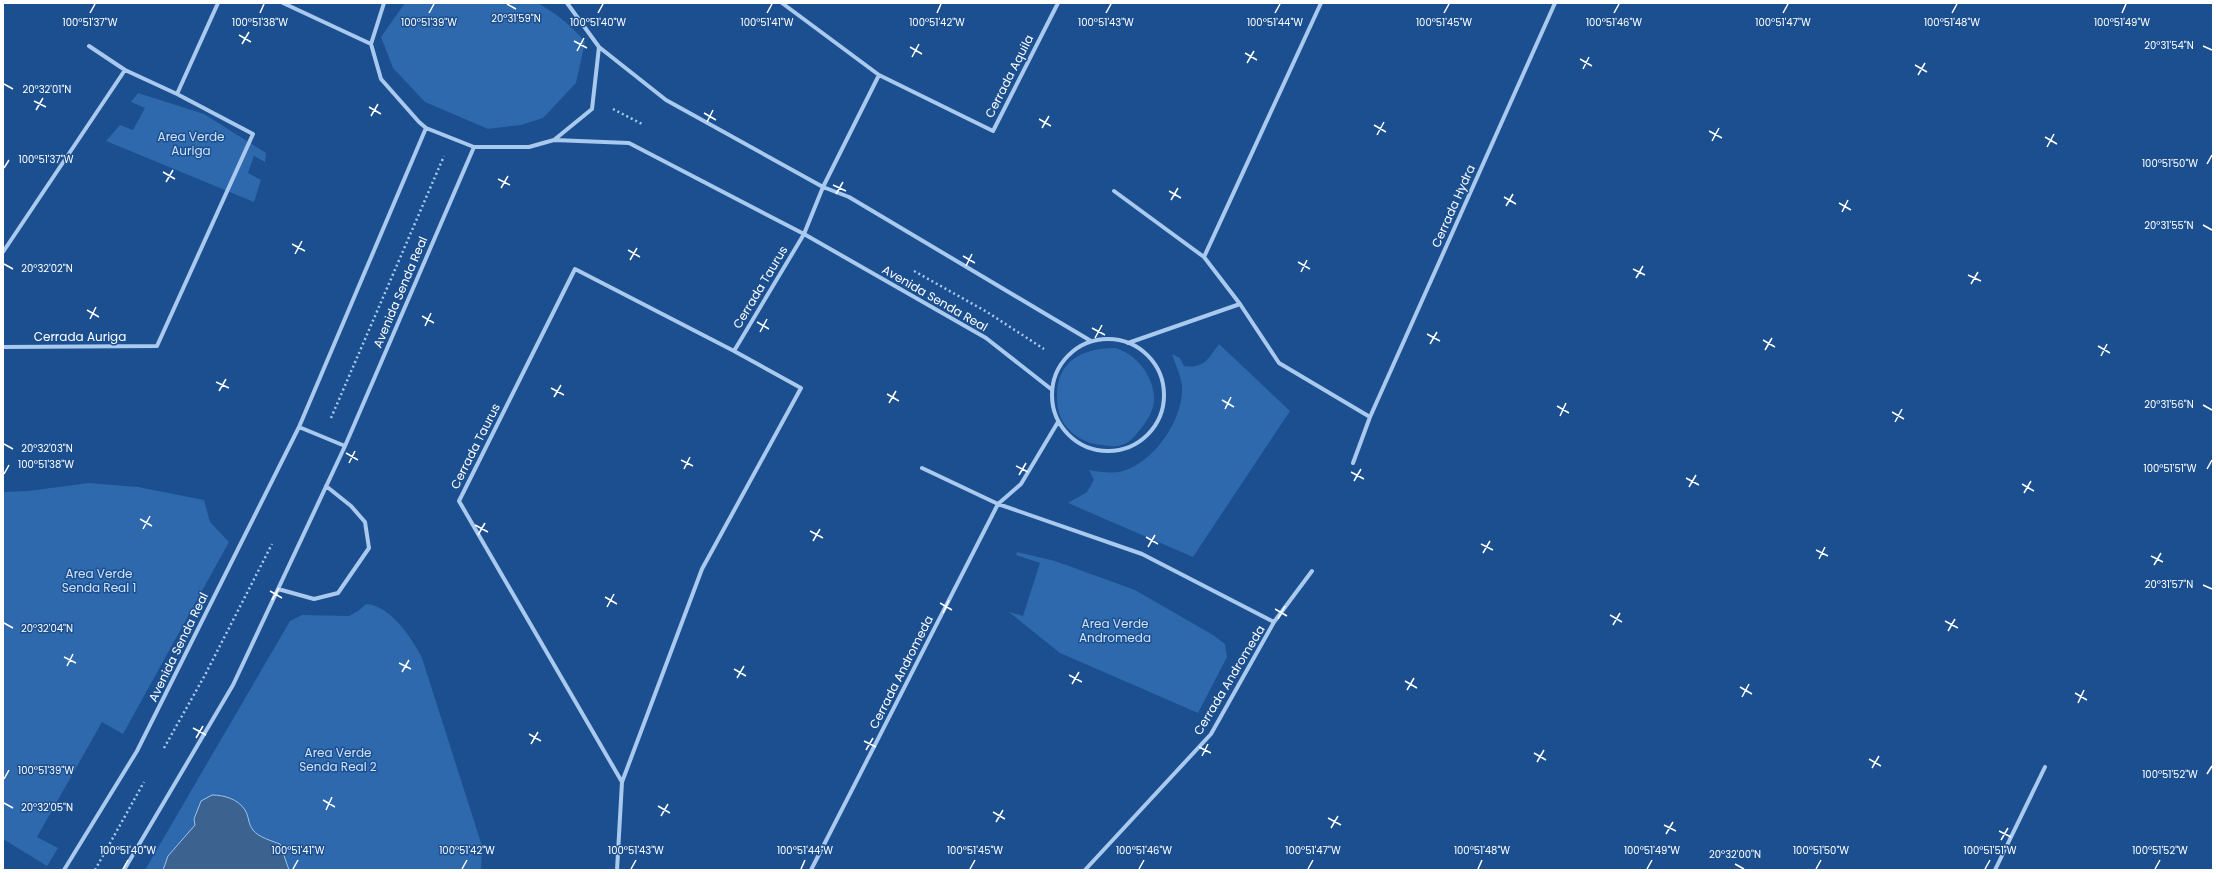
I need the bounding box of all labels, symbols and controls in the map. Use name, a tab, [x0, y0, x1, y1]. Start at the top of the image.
text: 20°31'59"N	[491, 11, 541, 26]
text: 100°51'37"W	[63, 15, 118, 30]
text: 100°51'38"W	[232, 15, 288, 30]
text: 100°51'39"W	[401, 15, 457, 30]
text: 100°51'40"W	[570, 15, 626, 30]
text: 100°51'41"W	[740, 15, 794, 30]
text: 100°51'42"W	[909, 15, 965, 30]
text: 100°51'43"W	[1078, 15, 1134, 30]
text: 100°51'44"W	[1247, 15, 1303, 30]
text: 100°51'45"W	[1416, 15, 1472, 30]
text: 100°51'46"W	[1586, 15, 1642, 30]
text: 100°51'47"W	[1755, 15, 1811, 30]
text: 100°51'48"W	[1924, 15, 1980, 30]
text: 100°51'49"W	[2094, 15, 2150, 30]
street label: Cerrada Aquila	[981, 32, 1037, 120]
text: 20°31'54"N	[2144, 38, 2194, 53]
text: 20°32'01"N	[23, 82, 71, 97]
park label: Area Verde Auriga	[158, 128, 224, 159]
text: 100°51'37"W	[19, 152, 74, 167]
text: 100°51'50"W	[2142, 156, 2198, 171]
street label: Cerrada Hydra	[1427, 162, 1479, 250]
text: 20°31'55"N	[2144, 218, 2194, 233]
street label: Avenida Senda Real	[369, 234, 431, 350]
street label: Cerrada Taurus	[729, 242, 791, 332]
text: 20°32'02"N	[21, 261, 73, 276]
street label: Avenida Senda Real	[879, 261, 991, 335]
street label: Cerrada Auriga	[34, 328, 126, 345]
text: 20°31'56"N	[2144, 397, 2194, 412]
street label: Cerrada Taurus	[446, 400, 504, 492]
text: 20°32'03"N	[21, 441, 73, 456]
text: 100°51'38"W	[18, 457, 74, 472]
text: 100°51'51"W	[2143, 461, 2197, 476]
park label: Area Verde Senda Real 1	[62, 565, 136, 596]
text: 20°31'57"N	[2145, 577, 2193, 592]
street label: Avenida Senda Real	[144, 589, 212, 705]
street label: Cerrada Andromeda	[865, 612, 937, 732]
park label: Area Verde Andromeda	[1079, 615, 1151, 646]
text: 20°32'04"N	[21, 621, 73, 636]
street label: Cerrada Andromeda	[1189, 622, 1269, 738]
park label: Area Verde Senda Real 2	[299, 744, 377, 775]
text: 100°51'39"W	[18, 763, 74, 778]
text: 100°51'52"W	[2142, 767, 2198, 782]
text: 20°32'05"N	[21, 800, 73, 815]
text: 100°51'40"W	[100, 843, 156, 858]
text: 100°51'41"W	[271, 843, 325, 858]
text: 100°51'42"W	[439, 843, 495, 858]
text: 100°51'43"W	[608, 843, 664, 858]
text: 100°51'44"W	[777, 843, 833, 858]
text: 100°51'45"W	[947, 843, 1003, 858]
text: 100°51'46"W	[1116, 843, 1172, 858]
text: 100°51'47"W	[1285, 843, 1341, 858]
text: 100°51'48"W	[1454, 843, 1510, 858]
text: 100°51'49"W	[1624, 843, 1680, 858]
text: 100°51'50"W	[1793, 843, 1849, 858]
text: 100°51'51"W	[1963, 843, 2017, 858]
text: 100°51'52"W	[2132, 843, 2188, 858]
text: 20°32'00"N	[1709, 847, 1761, 862]

